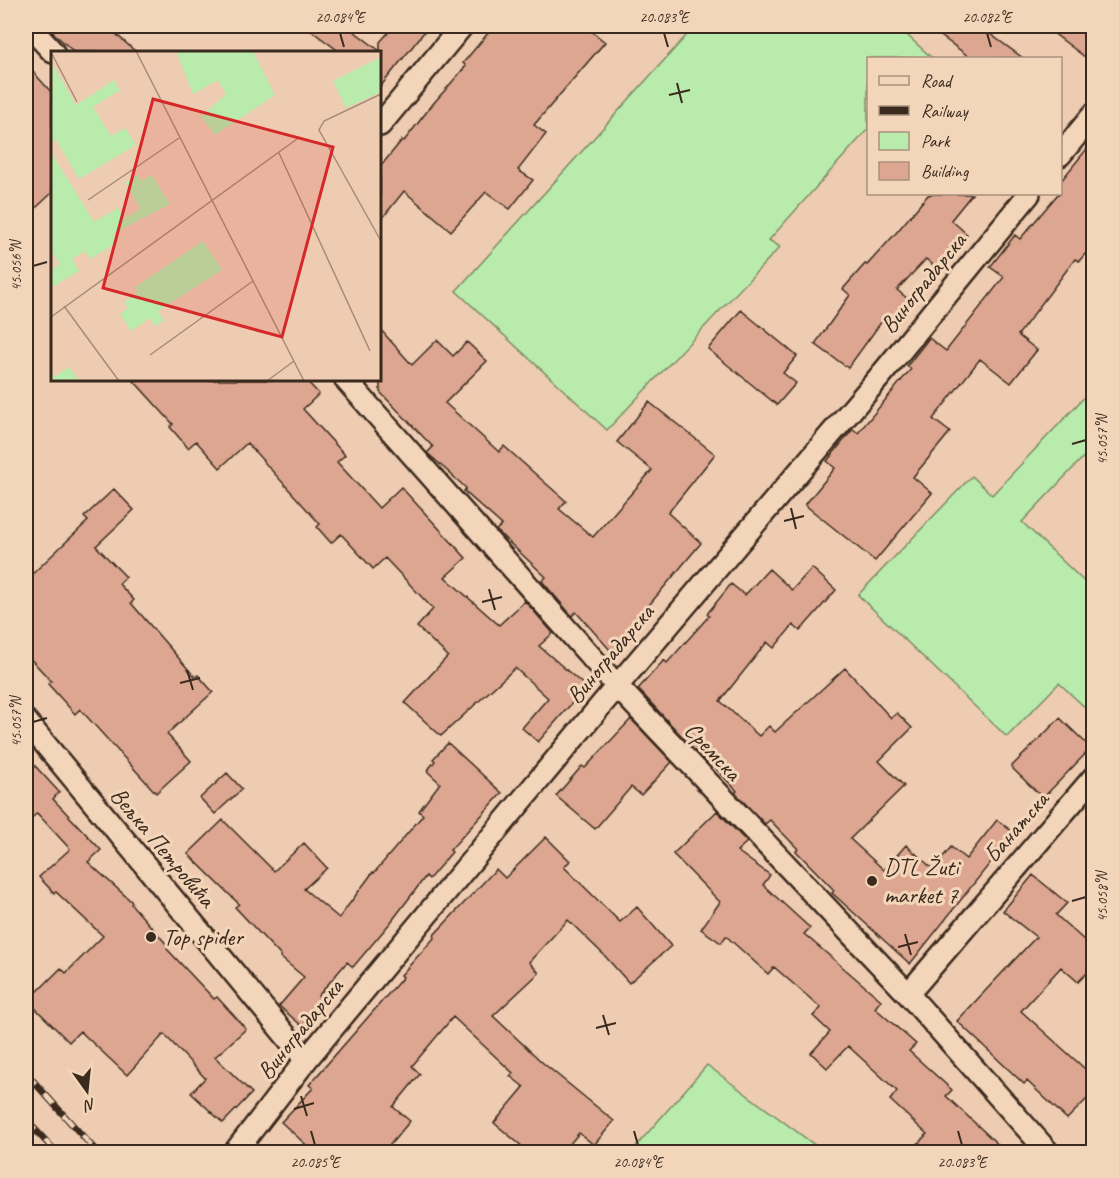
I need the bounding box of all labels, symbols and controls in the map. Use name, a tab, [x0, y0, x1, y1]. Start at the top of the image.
text: 20.084°E	[316, 8, 367, 27]
text: 20.083°E	[640, 8, 691, 27]
text: 20.082°E	[963, 8, 1014, 27]
inset map	[51, 51, 381, 381]
legend	[867, 57, 1062, 195]
text: Road	[921, 70, 954, 92]
text: Railway	[921, 100, 969, 122]
text: Park	[921, 130, 951, 152]
text: Building	[921, 160, 970, 182]
street label: Виноградарска	[873, 226, 973, 339]
text: 45.056°N	[7, 238, 26, 291]
text: 45.057°N	[1093, 412, 1112, 465]
street label: Виноградарска	[560, 597, 661, 710]
text: 45.057°N	[7, 694, 26, 747]
street label: Сремска	[678, 715, 749, 788]
street label: Вељка Петровића	[104, 781, 223, 914]
street label: Банатска	[977, 784, 1056, 869]
place label: DTL Žuti market 7	[884, 852, 961, 910]
text: 45.058°N	[1093, 869, 1112, 922]
marker: DTL Žuti market 7	[865, 874, 879, 888]
place label: Top spider	[163, 922, 245, 952]
marker: Top spider	[144, 930, 158, 944]
street label: Виноградарска	[250, 972, 350, 1085]
north arrow	[57, 1061, 117, 1121]
text: N	[80, 1094, 98, 1116]
text: 20.085°E	[291, 1153, 342, 1172]
text: 20.084°E	[614, 1153, 665, 1172]
text: 20.083°E	[938, 1153, 989, 1172]

